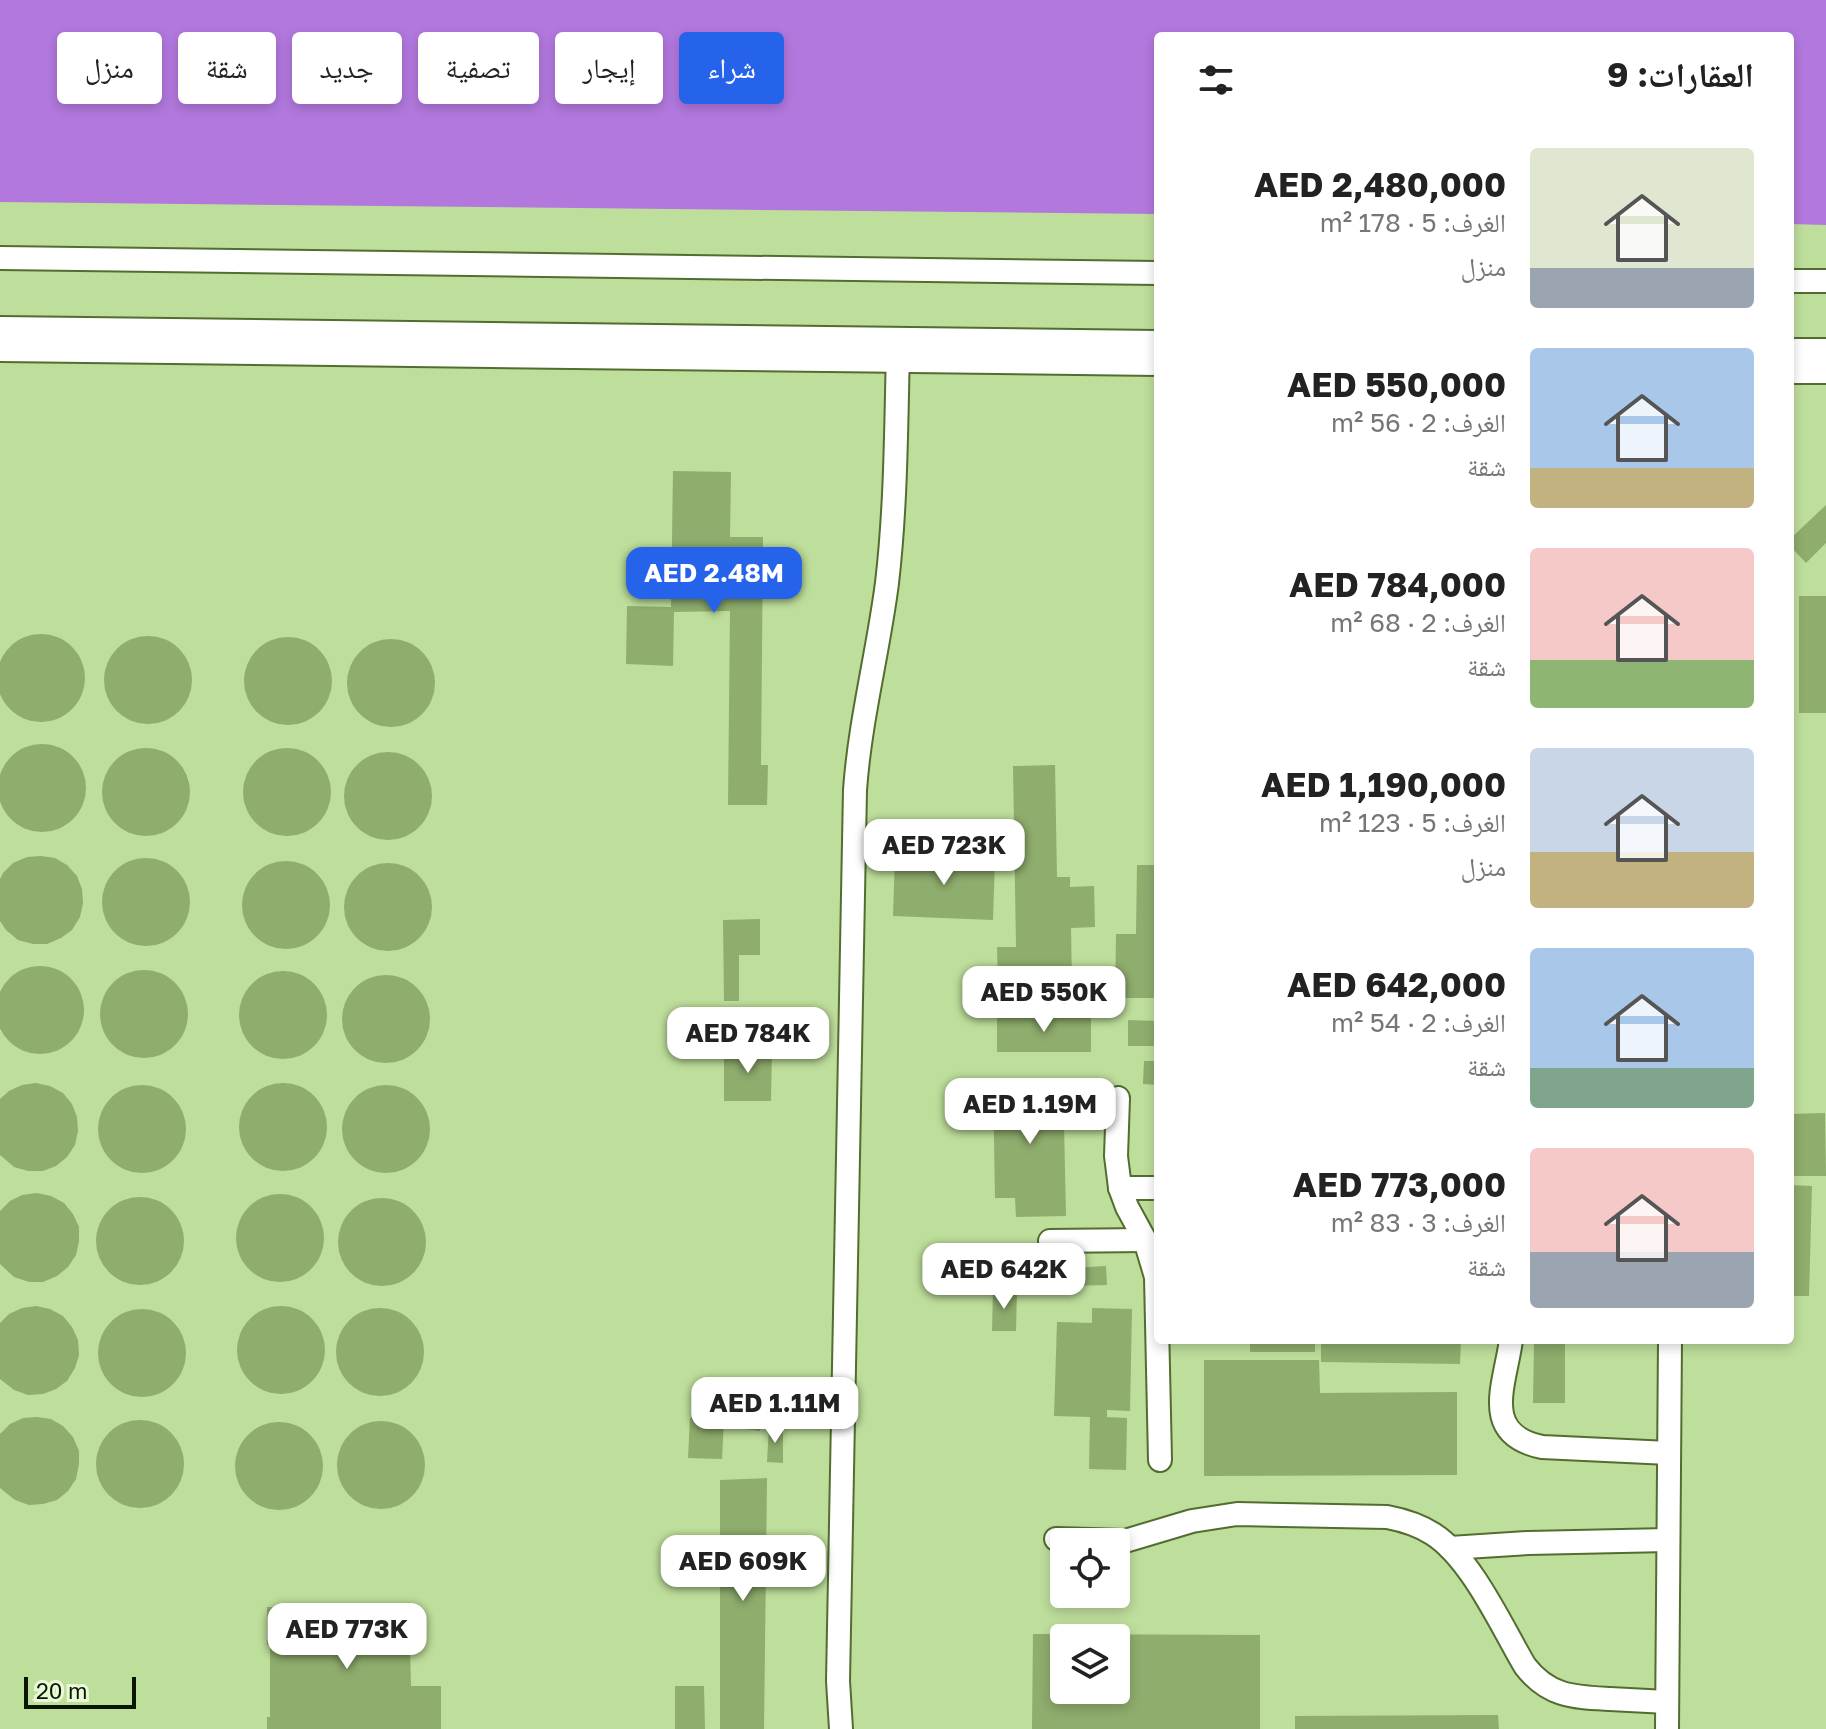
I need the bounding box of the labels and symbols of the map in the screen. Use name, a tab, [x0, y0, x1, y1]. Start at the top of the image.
pin: AED 2.48M	[622, 547, 806, 615]
pin: AED 723K	[861, 819, 1027, 887]
pin: AED 550K	[961, 966, 1127, 1034]
pin: AED 784K	[665, 1007, 831, 1075]
pin: AED 1.19M	[938, 1078, 1122, 1146]
pin: AED 642K	[921, 1243, 1087, 1311]
pin: AED 1.11M	[683, 1377, 867, 1445]
pin: AED 609K	[660, 1535, 826, 1603]
pin: AED 773K	[264, 1603, 430, 1671]
scale bar	[24, 1673, 136, 1709]

